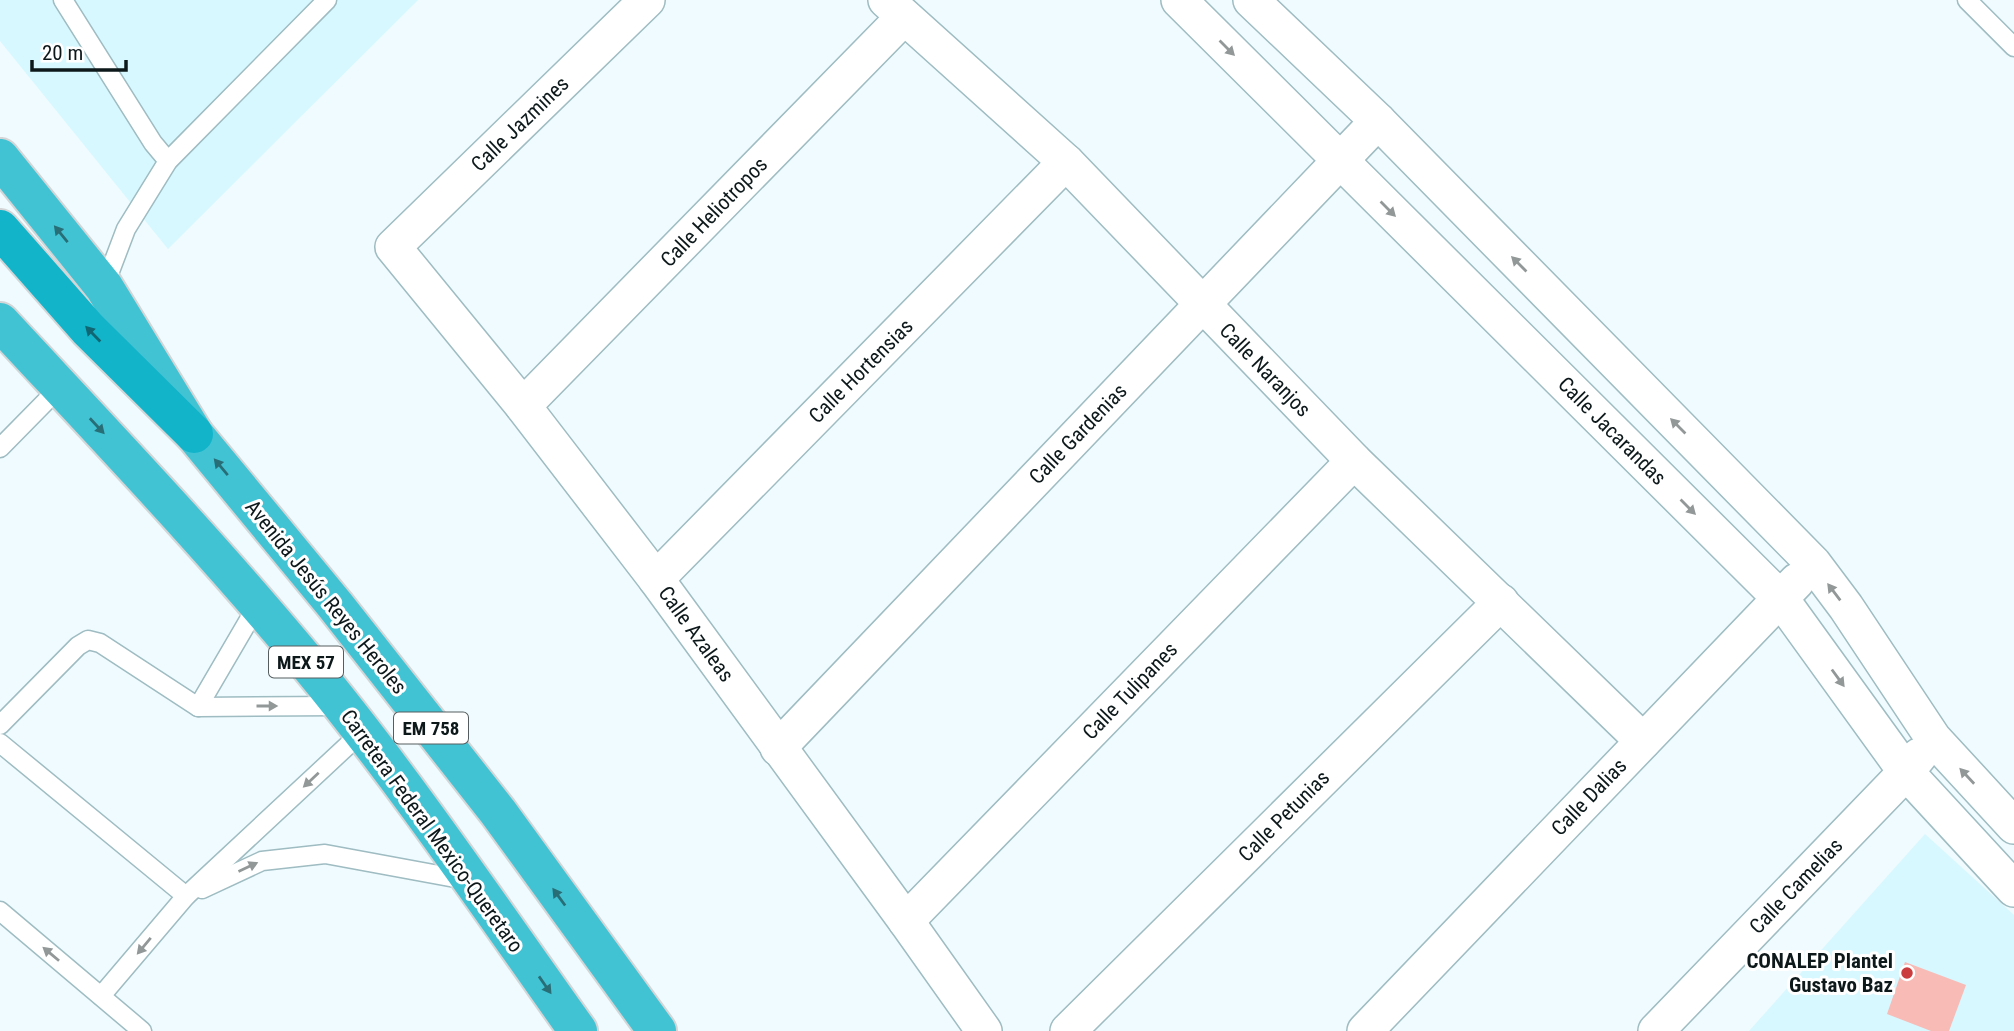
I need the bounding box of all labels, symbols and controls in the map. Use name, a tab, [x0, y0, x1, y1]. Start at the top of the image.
scale bar	[32, 28, 126, 72]
one-way arrow	[1218, 40, 1235, 57]
text: 20 m	[42, 41, 83, 65]
street label: Calle Jazmines	[466, 72, 574, 176]
street label: Calle Heliotropos	[656, 152, 772, 272]
one-way arrow	[1380, 201, 1396, 217]
one-way arrow	[54, 225, 69, 242]
one-way arrow	[1511, 256, 1527, 272]
street label: Calle Hortensias	[804, 314, 918, 428]
street label: Calle Naranjos	[1215, 318, 1315, 422]
one-way arrow	[86, 326, 102, 343]
street label: Calle Jacarandas	[1553, 372, 1671, 490]
street label: Calle Gardenias	[1024, 379, 1132, 489]
one-way arrow	[88, 417, 104, 434]
one-way arrow	[1670, 418, 1687, 435]
one-way arrow	[214, 459, 229, 477]
street label: Avenida Jesús Reyes Heroles	[240, 495, 412, 699]
one-way arrow	[1680, 499, 1697, 516]
street label: Calle Azaleas	[653, 582, 739, 686]
one-way arrow	[1827, 583, 1842, 601]
street label: Calle Tulipanes	[1078, 637, 1182, 745]
road number: MEX 57	[269, 646, 343, 678]
one-way arrow	[1831, 669, 1845, 687]
one-way arrow	[256, 701, 278, 712]
street label: Carretera Federal Mexico-Queretaro	[336, 705, 528, 957]
road number: EM 758	[394, 712, 468, 744]
street label: Calle Dalias	[1546, 754, 1632, 840]
street label: Calle Petunias	[1234, 766, 1334, 866]
one-way arrow	[1960, 768, 1976, 785]
one-way arrow	[302, 772, 320, 788]
street label: Calle Camelias	[1745, 833, 1847, 939]
one-way arrow	[238, 862, 258, 873]
one-way arrow	[552, 887, 566, 906]
one-way arrow	[137, 938, 152, 955]
one-way arrow	[42, 947, 59, 962]
place label: CONALEP Plantel Gustavo Baz	[1746, 949, 1893, 997]
marker: CONALEP Plantel Gustavo Baz	[1899, 965, 1915, 981]
one-way arrow	[538, 976, 552, 994]

